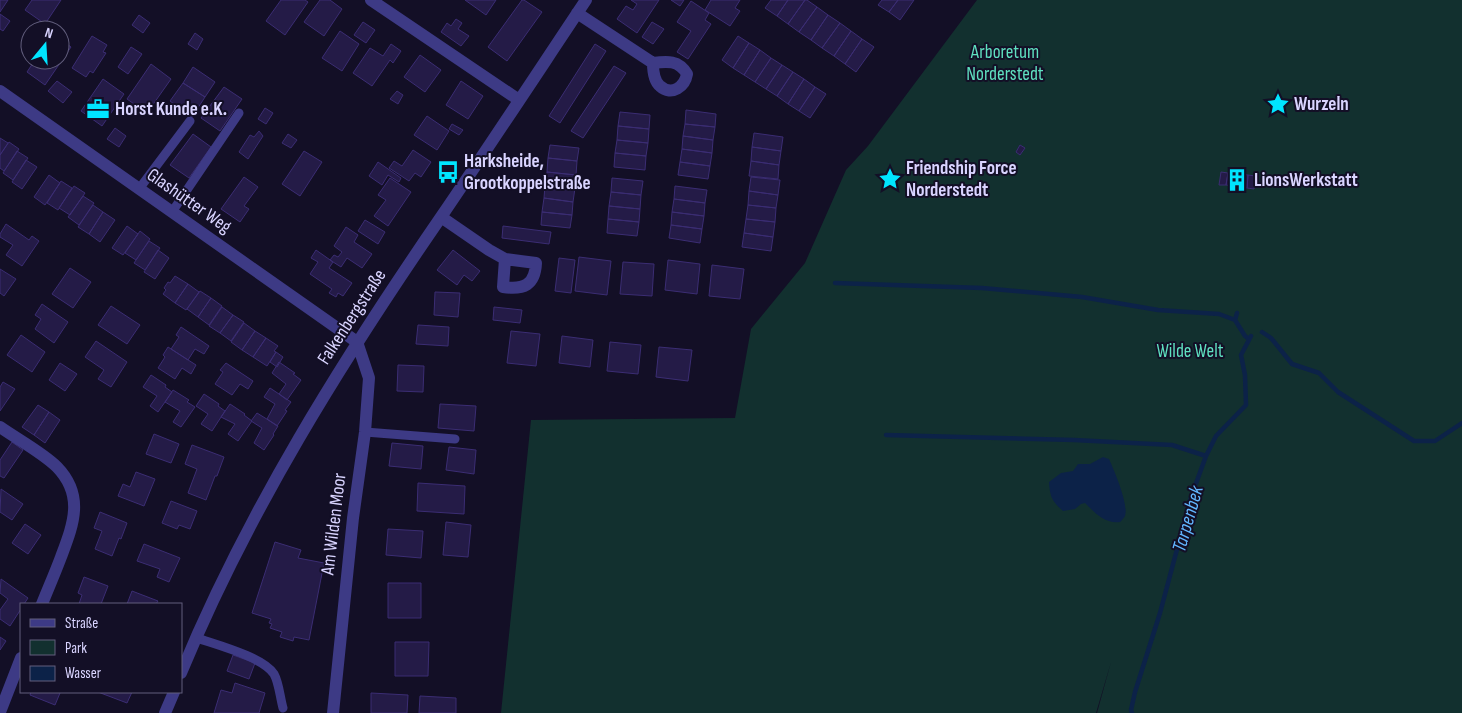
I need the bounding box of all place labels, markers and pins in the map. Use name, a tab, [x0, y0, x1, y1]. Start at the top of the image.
place icon: Wurzeln	[1265, 91, 1291, 117]
place label: Wurzeln	[1294, 93, 1349, 116]
office icon: Horst Kunde e.K.	[85, 96, 111, 122]
place label: Horst Kunde e.K.	[115, 98, 227, 121]
place label: Harksheide, Grootkoppelstraße	[464, 150, 591, 195]
place label: Friendship Force Norderstedt	[906, 157, 1017, 202]
bus stop icon: Harksheide, Grootkoppelstraße	[435, 159, 461, 185]
place icon: Friendship Force Norderstedt	[877, 166, 903, 192]
building icon: LionsWerkstatt	[1224, 167, 1250, 193]
place label: LionsWerkstatt	[1254, 169, 1358, 192]

